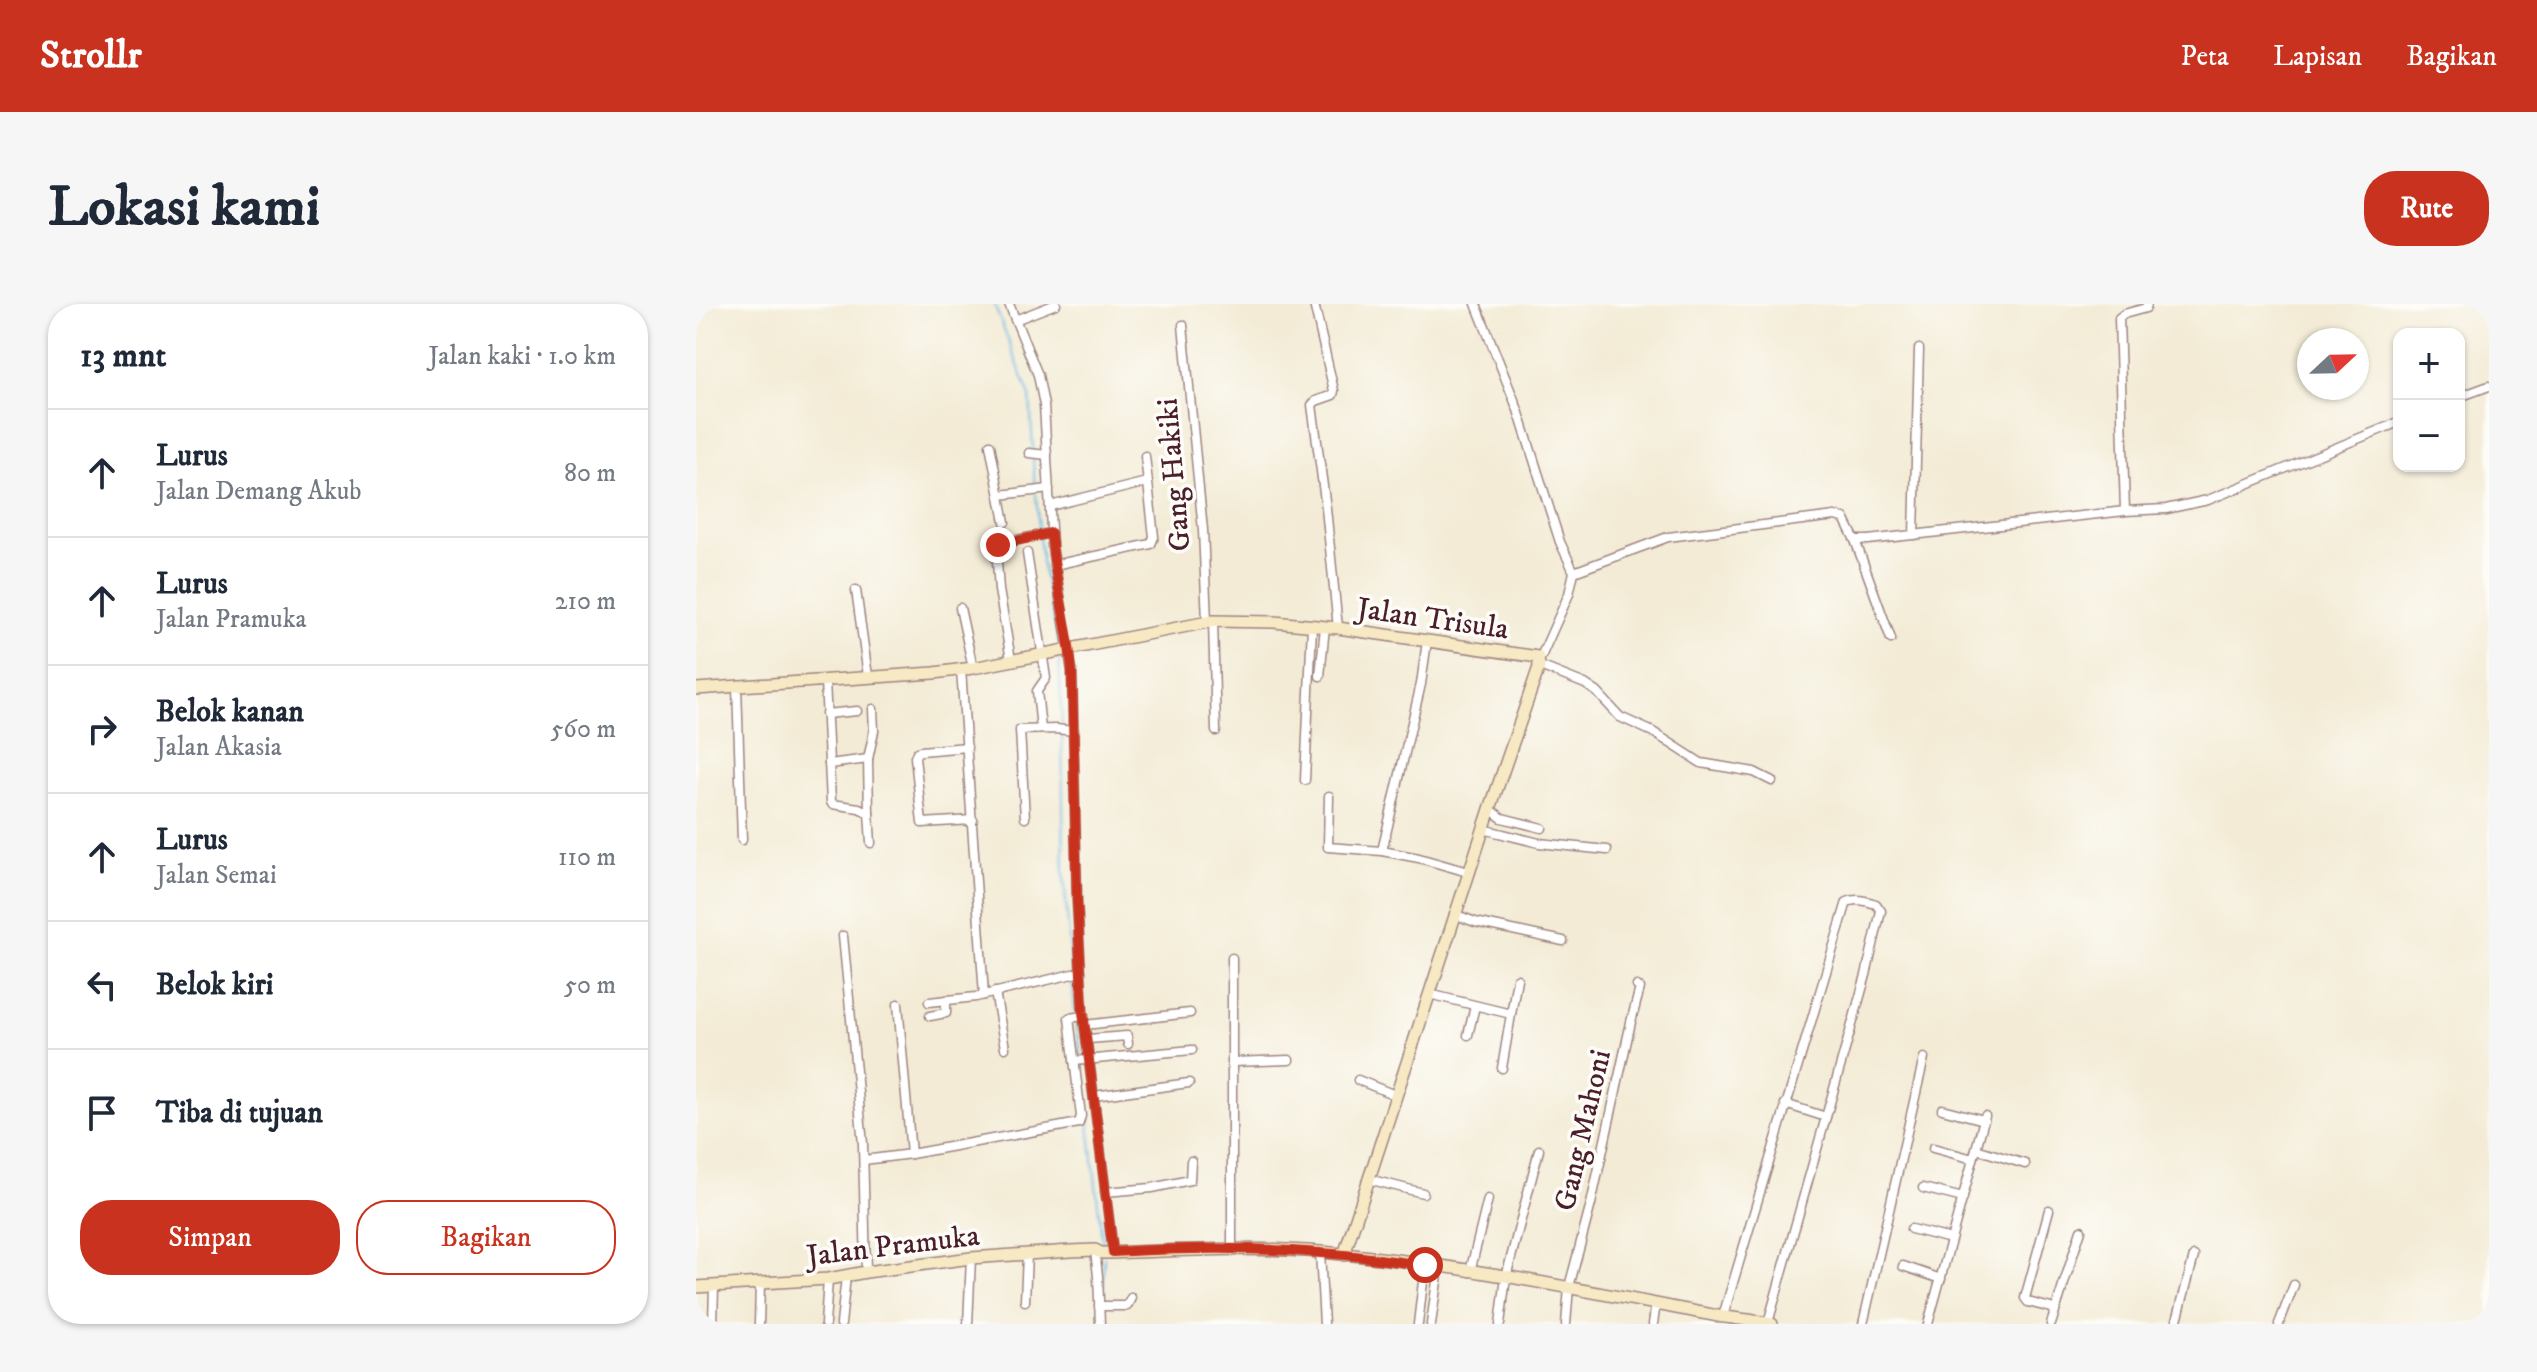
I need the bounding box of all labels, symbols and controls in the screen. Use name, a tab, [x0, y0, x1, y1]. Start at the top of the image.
text: Strollr	[40, 32, 142, 80]
text: Peta	[2181, 39, 2229, 74]
text: Lapisan	[2273, 39, 2362, 74]
text: Bagikan	[2406, 39, 2497, 74]
button: Rute	[2364, 171, 2489, 246]
text: Lokasi kami	[48, 173, 320, 243]
north arrow	[2297, 328, 2369, 400]
map controls	[2393, 328, 2465, 472]
button: +	[2393, 328, 2465, 400]
text: 13 mnt	[80, 335, 166, 377]
text: Jalan kaki · 1.0 km	[428, 340, 616, 373]
street label: Gang Hakiki	[1149, 397, 1200, 553]
button: −	[2393, 400, 2465, 472]
text: Lurus	[156, 438, 228, 475]
icon: ahead	[80, 451, 124, 495]
text: 80 m	[564, 457, 616, 490]
text: Jalan Demang Akub	[156, 475, 361, 508]
route end	[980, 527, 1016, 563]
text: Lurus	[156, 566, 228, 603]
icon: ahead	[80, 579, 124, 623]
text: 210 m	[555, 585, 616, 618]
street label: Jalan Trisula	[1352, 590, 1511, 648]
text: Jalan Pramuka	[156, 603, 307, 636]
text: Belok kanan	[156, 694, 304, 731]
icon: right	[80, 707, 124, 751]
text: 560 m	[550, 713, 616, 746]
text: Jalan Akasia	[156, 731, 282, 764]
text: Lurus	[156, 822, 228, 859]
icon: ahead	[80, 835, 124, 879]
text: 110 m	[558, 841, 616, 874]
text: Jalan Semai	[156, 859, 277, 892]
icon: left	[80, 963, 124, 1007]
text: Belok kiri	[156, 967, 274, 1004]
text: 50 m	[564, 969, 616, 1002]
street label: Gang Mahoni	[1547, 1046, 1620, 1215]
icon: arrive	[80, 1091, 124, 1135]
text: Tiba di tujuan	[156, 1095, 323, 1132]
button: Simpan	[80, 1200, 340, 1275]
button: Bagikan	[356, 1200, 616, 1275]
street label: Jalan Pramuka	[802, 1218, 982, 1276]
route start	[1407, 1247, 1443, 1283]

